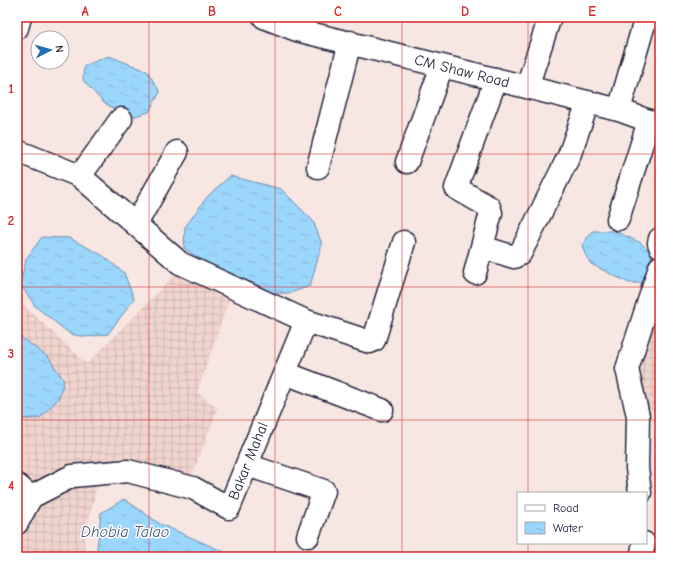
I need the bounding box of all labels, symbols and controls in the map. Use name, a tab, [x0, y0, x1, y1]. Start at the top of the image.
text: A	[81, 4, 89, 19]
text: B	[208, 4, 216, 19]
text: C	[334, 4, 342, 19]
text: D	[461, 4, 469, 19]
text: E	[588, 4, 596, 19]
north arrow	[30, 30, 70, 70]
text: N	[53, 45, 66, 53]
street label: CM Shaw Road	[413, 51, 511, 91]
text: 1	[8, 81, 14, 96]
text: 2	[8, 213, 14, 228]
text: 3	[8, 346, 14, 361]
street label: Bakar Mahal	[224, 420, 272, 502]
text: 4	[8, 478, 14, 493]
legend	[517, 492, 647, 544]
text: Road	[553, 501, 579, 515]
text: Water	[553, 521, 583, 535]
water label: Dhobia Talao	[81, 523, 169, 541]

